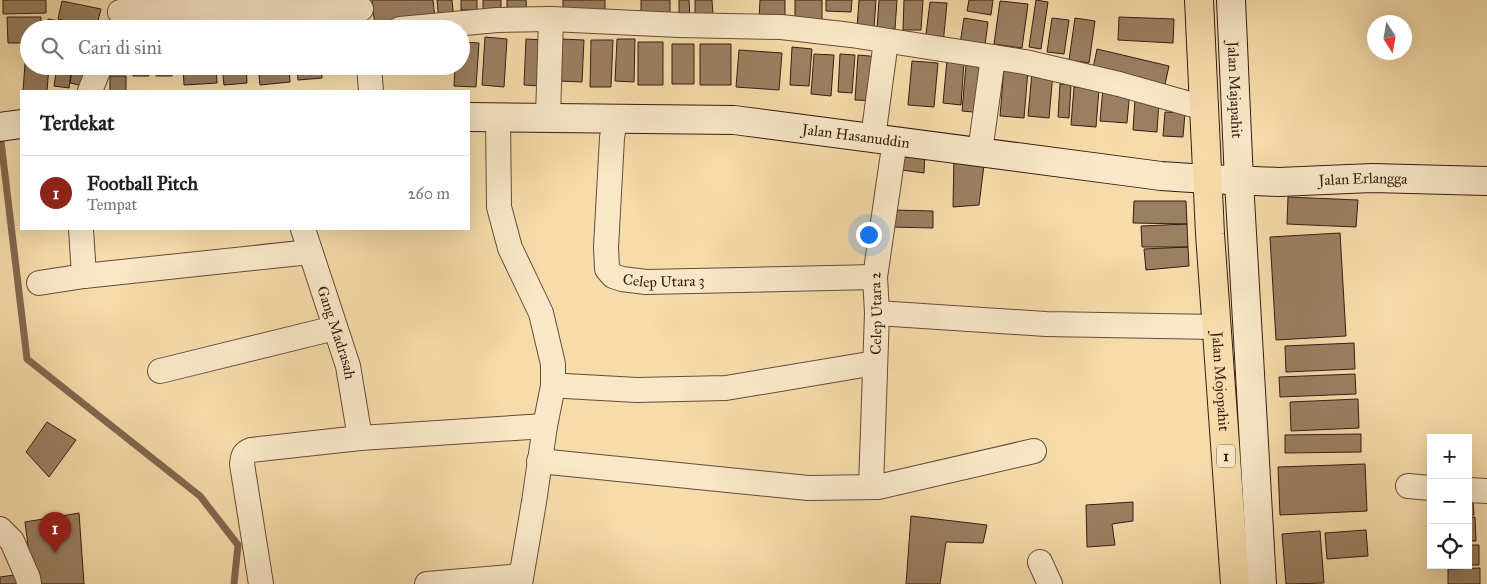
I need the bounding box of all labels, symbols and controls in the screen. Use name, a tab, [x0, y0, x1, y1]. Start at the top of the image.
north arrow	[1367, 15, 1412, 60]
search box	[20, 20, 470, 75]
icon: search	[38, 34, 66, 62]
text: Cari di sini	[78, 36, 162, 59]
street label: Jalan Majapahit	[1223, 39, 1246, 140]
text: Terdekat	[40, 110, 114, 136]
street label: Jalan Hasanuddin	[799, 120, 911, 152]
street label: Jalan Erlangga	[1316, 169, 1408, 190]
text: Football Pitch	[87, 172, 198, 195]
text: 1	[53, 184, 59, 203]
text: 260 m	[408, 184, 450, 203]
text: Tempat	[87, 195, 137, 214]
your location	[856, 222, 882, 248]
street label: Celep Utara 3	[622, 270, 705, 291]
street label: Celep Utara 2	[866, 270, 886, 355]
street label: Gang Madrasah	[313, 284, 359, 381]
street label: Jalan Mojopahit	[1207, 329, 1233, 432]
map controls	[1427, 434, 1472, 569]
button: +	[1427, 434, 1472, 479]
road number: 1	[1217, 444, 1235, 468]
button: −	[1427, 479, 1472, 524]
pin: 1	[39, 512, 71, 553]
button: locate	[1427, 524, 1472, 569]

